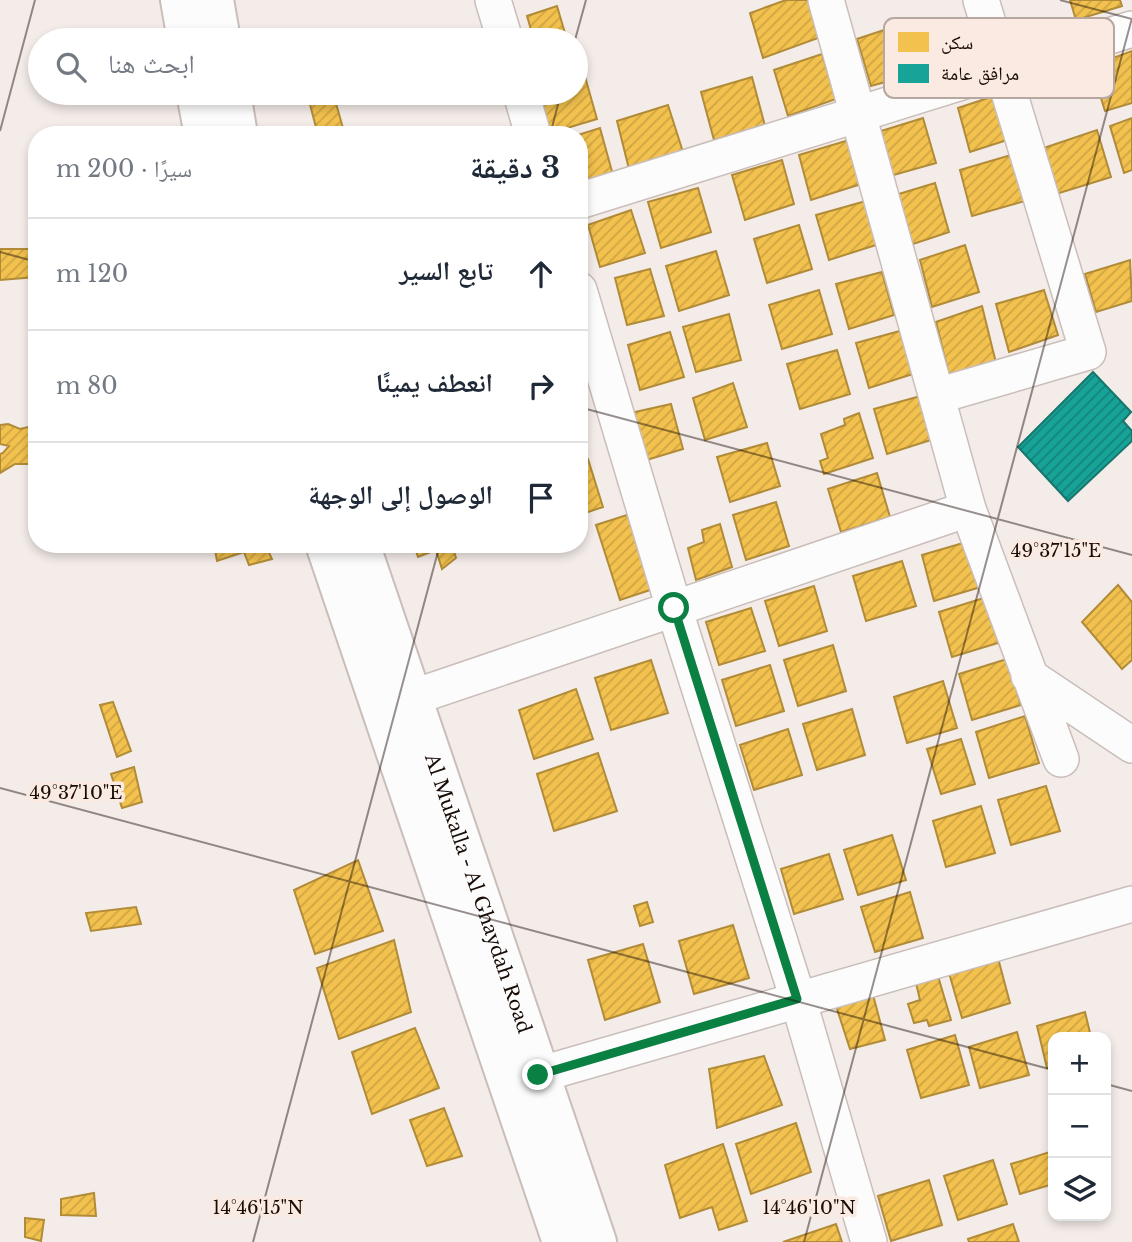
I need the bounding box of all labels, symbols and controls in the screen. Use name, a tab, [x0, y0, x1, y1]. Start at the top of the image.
legend	[884, 18, 1114, 98]
search box	[28, 28, 588, 105]
text: سكن	[941, 31, 973, 54]
icon: search	[52, 48, 90, 86]
text: ابحث هنا	[108, 48, 195, 80]
text: مرافق عامة	[941, 62, 1019, 85]
text: 3 دقيقة	[470, 149, 560, 186]
text: سيرًا · 200 m	[56, 155, 192, 183]
text: تابع السير	[399, 255, 493, 287]
icon: ahead	[522, 255, 560, 293]
text: 120 m	[56, 260, 128, 288]
text: انعطف يمينًا	[376, 367, 493, 399]
icon: right	[522, 367, 560, 405]
text: 80 m	[56, 372, 118, 400]
text: الوصول إلى الوجهة	[308, 479, 493, 511]
icon: arrive	[522, 479, 560, 517]
text: 49°37'15"E	[1011, 540, 1101, 562]
route start	[658, 592, 689, 623]
street label: Al Mukalla - Al Ghaydah Road	[420, 750, 537, 1036]
text: 49°37'10"E	[30, 782, 122, 804]
map controls	[1048, 1032, 1111, 1221]
button: +	[1048, 1032, 1111, 1095]
route end	[522, 1059, 553, 1090]
button: −	[1048, 1095, 1111, 1158]
button: layers	[1048, 1158, 1111, 1221]
text: 14°46'15"N	[213, 1197, 303, 1219]
text: 14°46'10"N	[762, 1197, 856, 1219]

